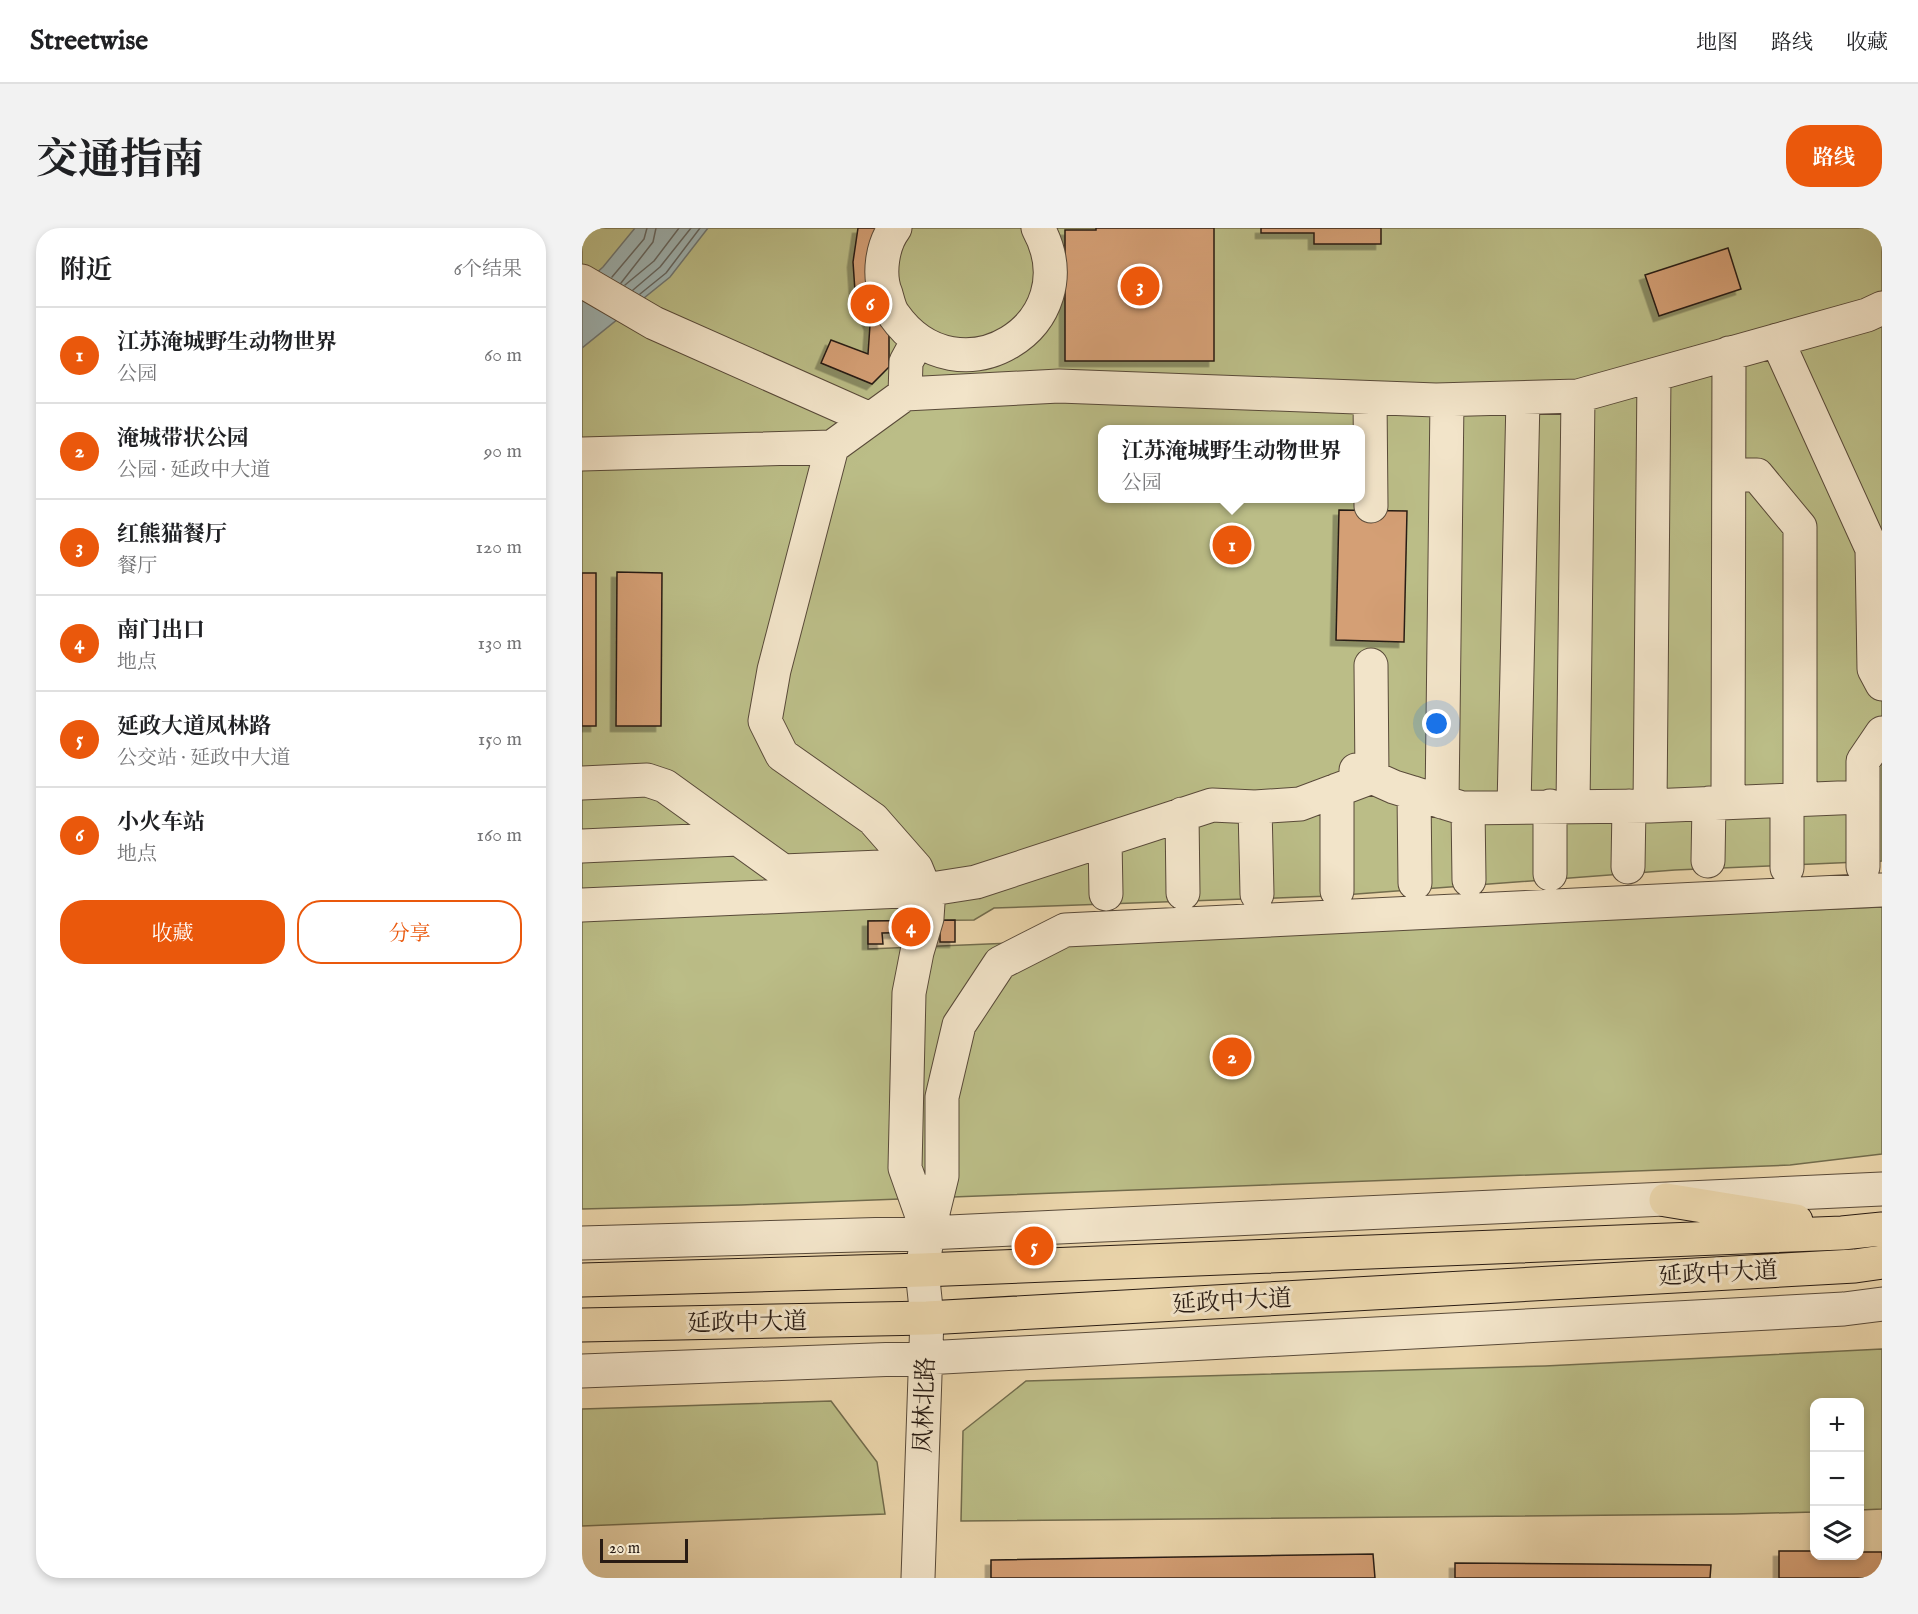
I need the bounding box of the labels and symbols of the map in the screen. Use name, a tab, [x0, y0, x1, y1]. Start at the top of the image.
pin: 3	[1120, 264, 1160, 308]
pin: 6	[850, 282, 890, 326]
pin: 1	[1212, 522, 1252, 568]
your location	[1422, 709, 1451, 738]
pin: 4	[892, 904, 930, 950]
pin: 2	[1212, 1034, 1252, 1080]
pin: 5	[1014, 1224, 1054, 1268]
street label: 延政中大道	[1657, 1256, 1779, 1293]
street label: 延政中大道	[1171, 1284, 1293, 1321]
street label: 延政中大道	[687, 1307, 807, 1340]
street label: 凤林北路	[908, 1357, 943, 1454]
scale bar	[600, 1536, 688, 1564]

